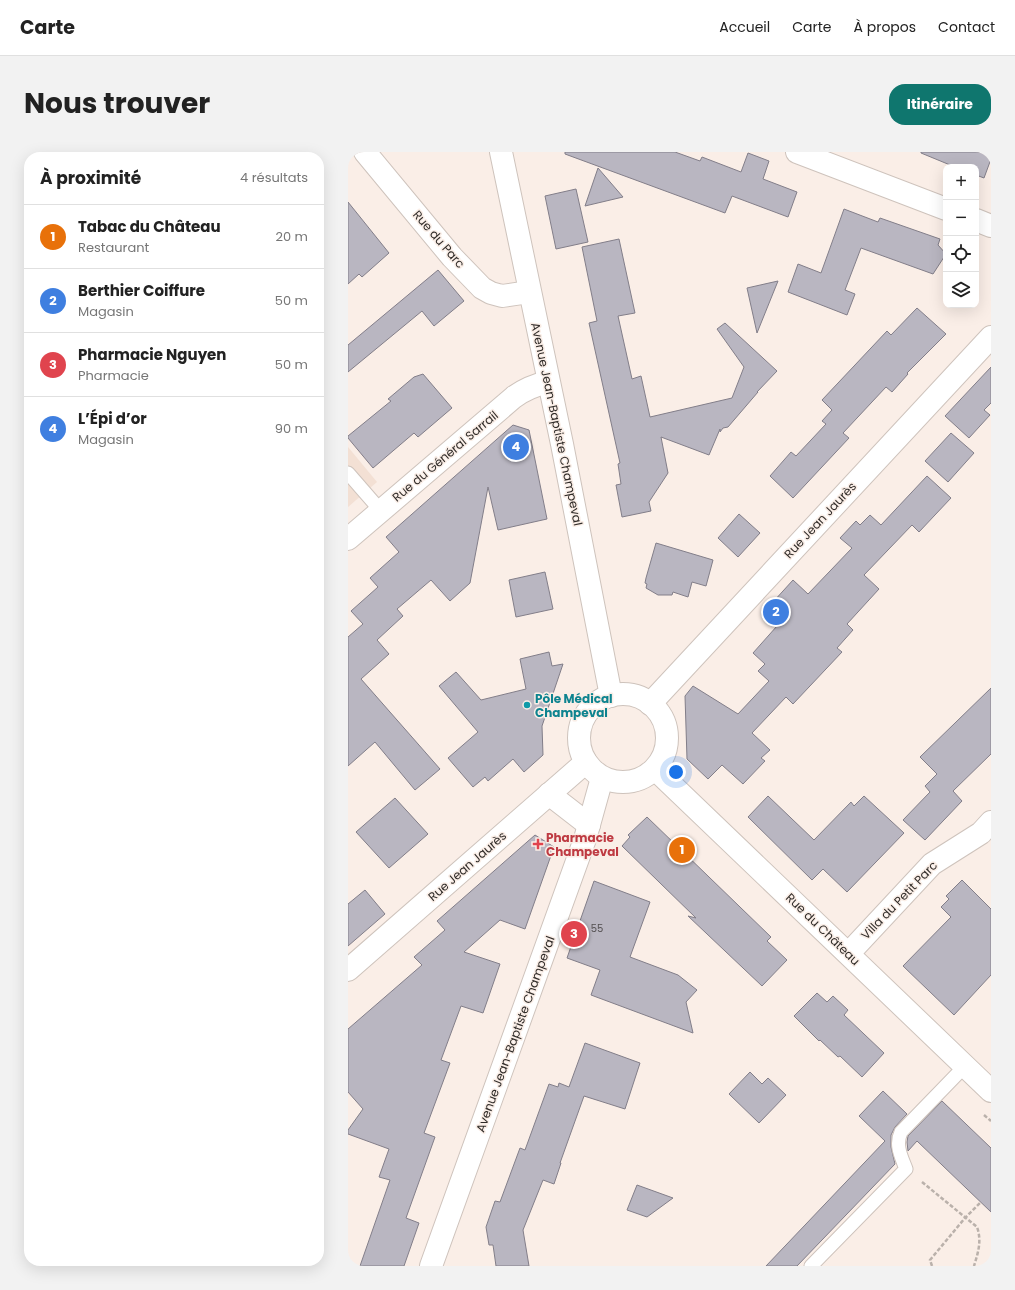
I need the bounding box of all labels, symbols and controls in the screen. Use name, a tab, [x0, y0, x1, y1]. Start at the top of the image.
text: Carte	[20, 14, 75, 41]
text: Accueil	[719, 17, 770, 37]
text: Carte	[792, 17, 832, 37]
text: À propos	[854, 17, 916, 37]
text: Contact	[938, 17, 995, 37]
text: Nous trouver	[24, 84, 210, 123]
button: Itinéraire	[889, 84, 991, 125]
map controls	[943, 164, 979, 308]
button: +	[943, 164, 979, 200]
text: À proximité	[40, 166, 141, 190]
text: 4 résultats	[240, 168, 308, 187]
button: −	[943, 200, 979, 236]
street label: Rue du Parc	[409, 206, 469, 272]
text: Tabac du Château	[78, 216, 221, 237]
text: 1	[51, 227, 55, 246]
text: 20 m	[275, 227, 308, 246]
button: locate	[943, 236, 979, 272]
text: Restaurant	[78, 238, 149, 257]
button: layers	[943, 272, 979, 308]
text: Berthier Coiffure	[78, 280, 205, 301]
text: 2	[49, 291, 57, 310]
text: 50 m	[275, 291, 308, 310]
text: Magasin	[78, 302, 134, 321]
street label: Avenue Jean-Baptiste Champeval	[527, 321, 587, 527]
text: Pharmacie Nguyen	[78, 344, 226, 365]
text: 3	[49, 355, 57, 374]
text: 50 m	[275, 355, 308, 374]
text: Pharmacie	[78, 366, 149, 385]
street label: Rue du Général Sarrail	[388, 407, 502, 505]
text: L’Épi d’or	[78, 408, 147, 429]
text: 4	[49, 419, 57, 438]
text: 90 m	[275, 419, 308, 438]
text: Magasin	[78, 430, 134, 449]
pin: 4	[503, 432, 529, 462]
street label: Rue Jean Jaurès	[780, 478, 860, 562]
pin: 2	[763, 597, 789, 627]
place label: Pôle Médical Champeval	[535, 690, 613, 721]
marker: Pôle Médical Champeval	[522, 700, 532, 710]
your location	[666, 762, 686, 782]
street label: Rue Jean Jaurès	[424, 827, 510, 905]
place label: Pharmacie Champeval	[546, 829, 619, 860]
pin: 1	[669, 835, 695, 865]
marker: Pharmacie Champeval	[533, 839, 543, 849]
street label: Villa du Petit Parc	[857, 857, 941, 943]
street label: Rue du Château	[782, 889, 864, 969]
pin: 3	[561, 919, 587, 949]
house number: 55	[591, 921, 603, 936]
street label: Avenue Jean-Baptiste Champeval	[472, 934, 558, 1134]

